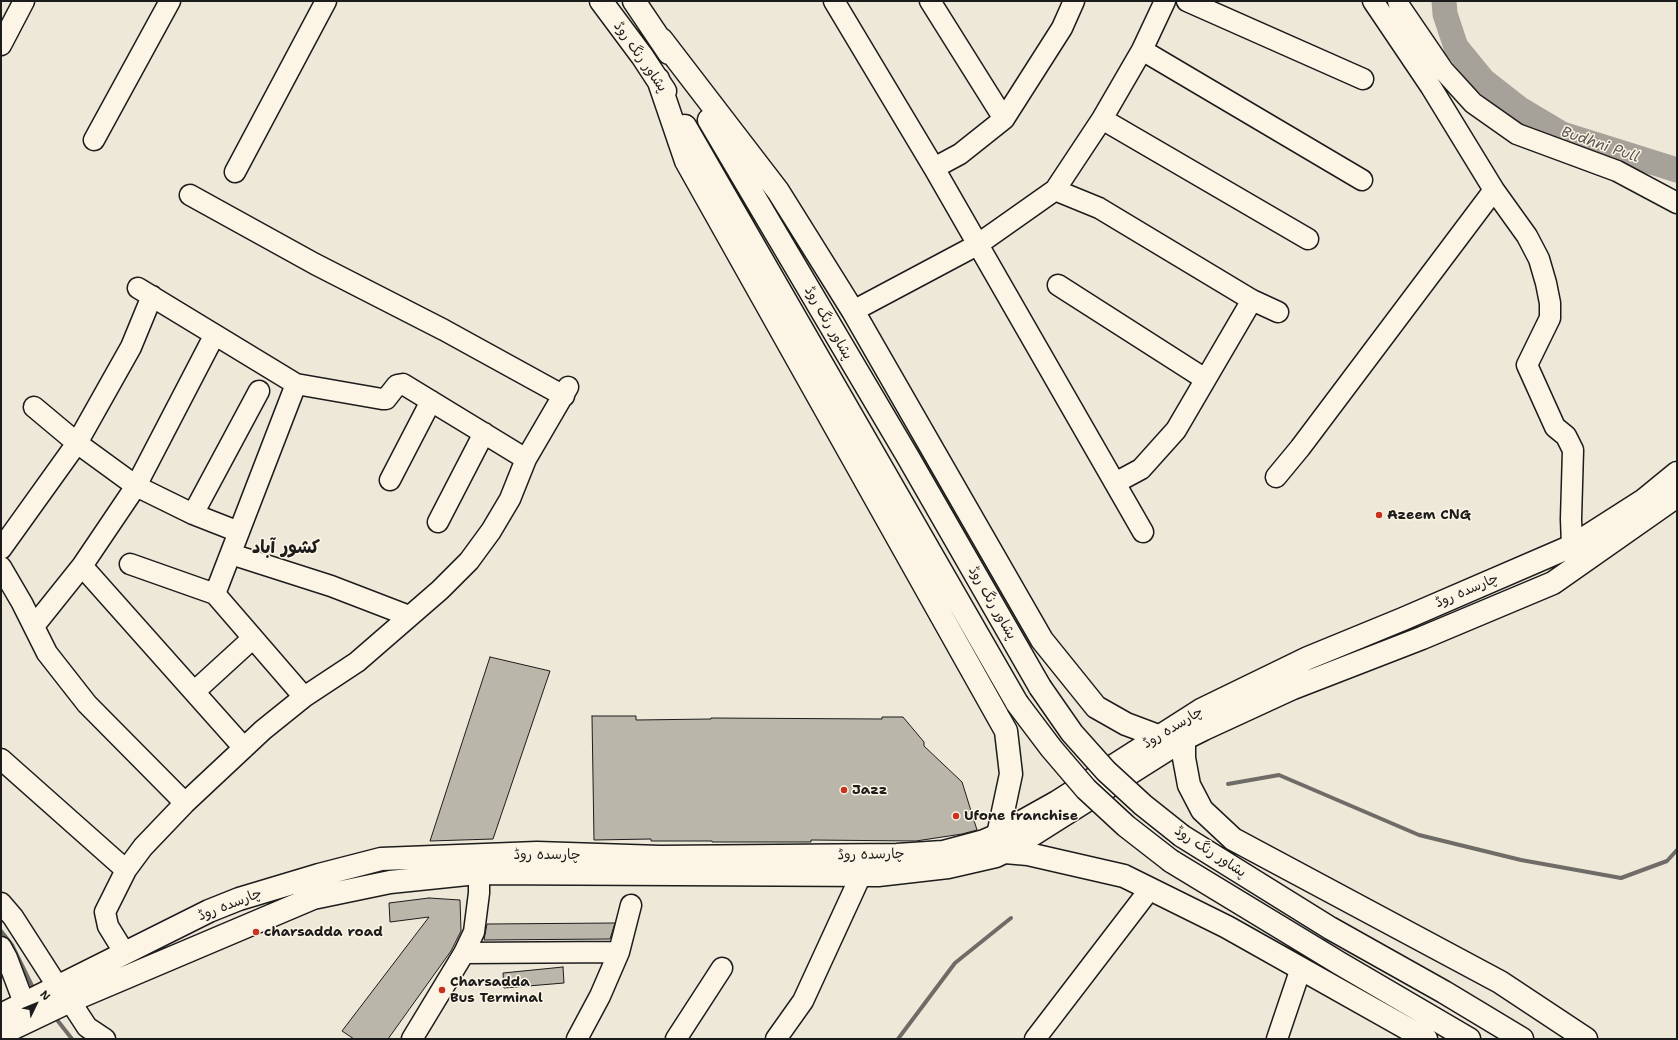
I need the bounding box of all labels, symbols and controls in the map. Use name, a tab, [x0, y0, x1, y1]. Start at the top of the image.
street label: پشاور رنگ روڈ	[610, 19, 670, 95]
water label: Budhni Pull	[1558, 123, 1642, 167]
street label: پشاور رنگ روڈ	[800, 283, 856, 363]
place label: Azeem CNG	[1387, 507, 1471, 523]
marker: Azeem CNG	[1374, 510, 1384, 520]
district label: کشور آباد	[252, 537, 320, 559]
street label: پشاور رنگ روڈ	[964, 563, 1020, 643]
street label: چارسدہ روڈ	[1433, 570, 1501, 612]
street label: چارسدہ روڈ	[1140, 704, 1206, 752]
place label: Jazz	[852, 782, 887, 798]
marker: Jazz	[839, 785, 849, 795]
place label: Ufone franchise	[964, 808, 1078, 824]
marker: Ufone franchise	[951, 811, 961, 821]
street label: پشاور رنگ روڈ	[1171, 823, 1249, 881]
street label: چارسدہ روڈ	[837, 846, 905, 864]
street label: چارسدہ روڈ	[513, 847, 581, 863]
street label: چارسدہ روڈ	[196, 885, 264, 925]
place label: charsadda road	[264, 924, 383, 940]
marker: charsadda road	[251, 927, 261, 937]
place label: Charsadda Bus Terminal	[450, 974, 543, 1006]
north arrow	[16, 984, 56, 1024]
marker: Charsadda Bus Terminal	[437, 985, 447, 995]
text: N	[37, 987, 54, 1004]

